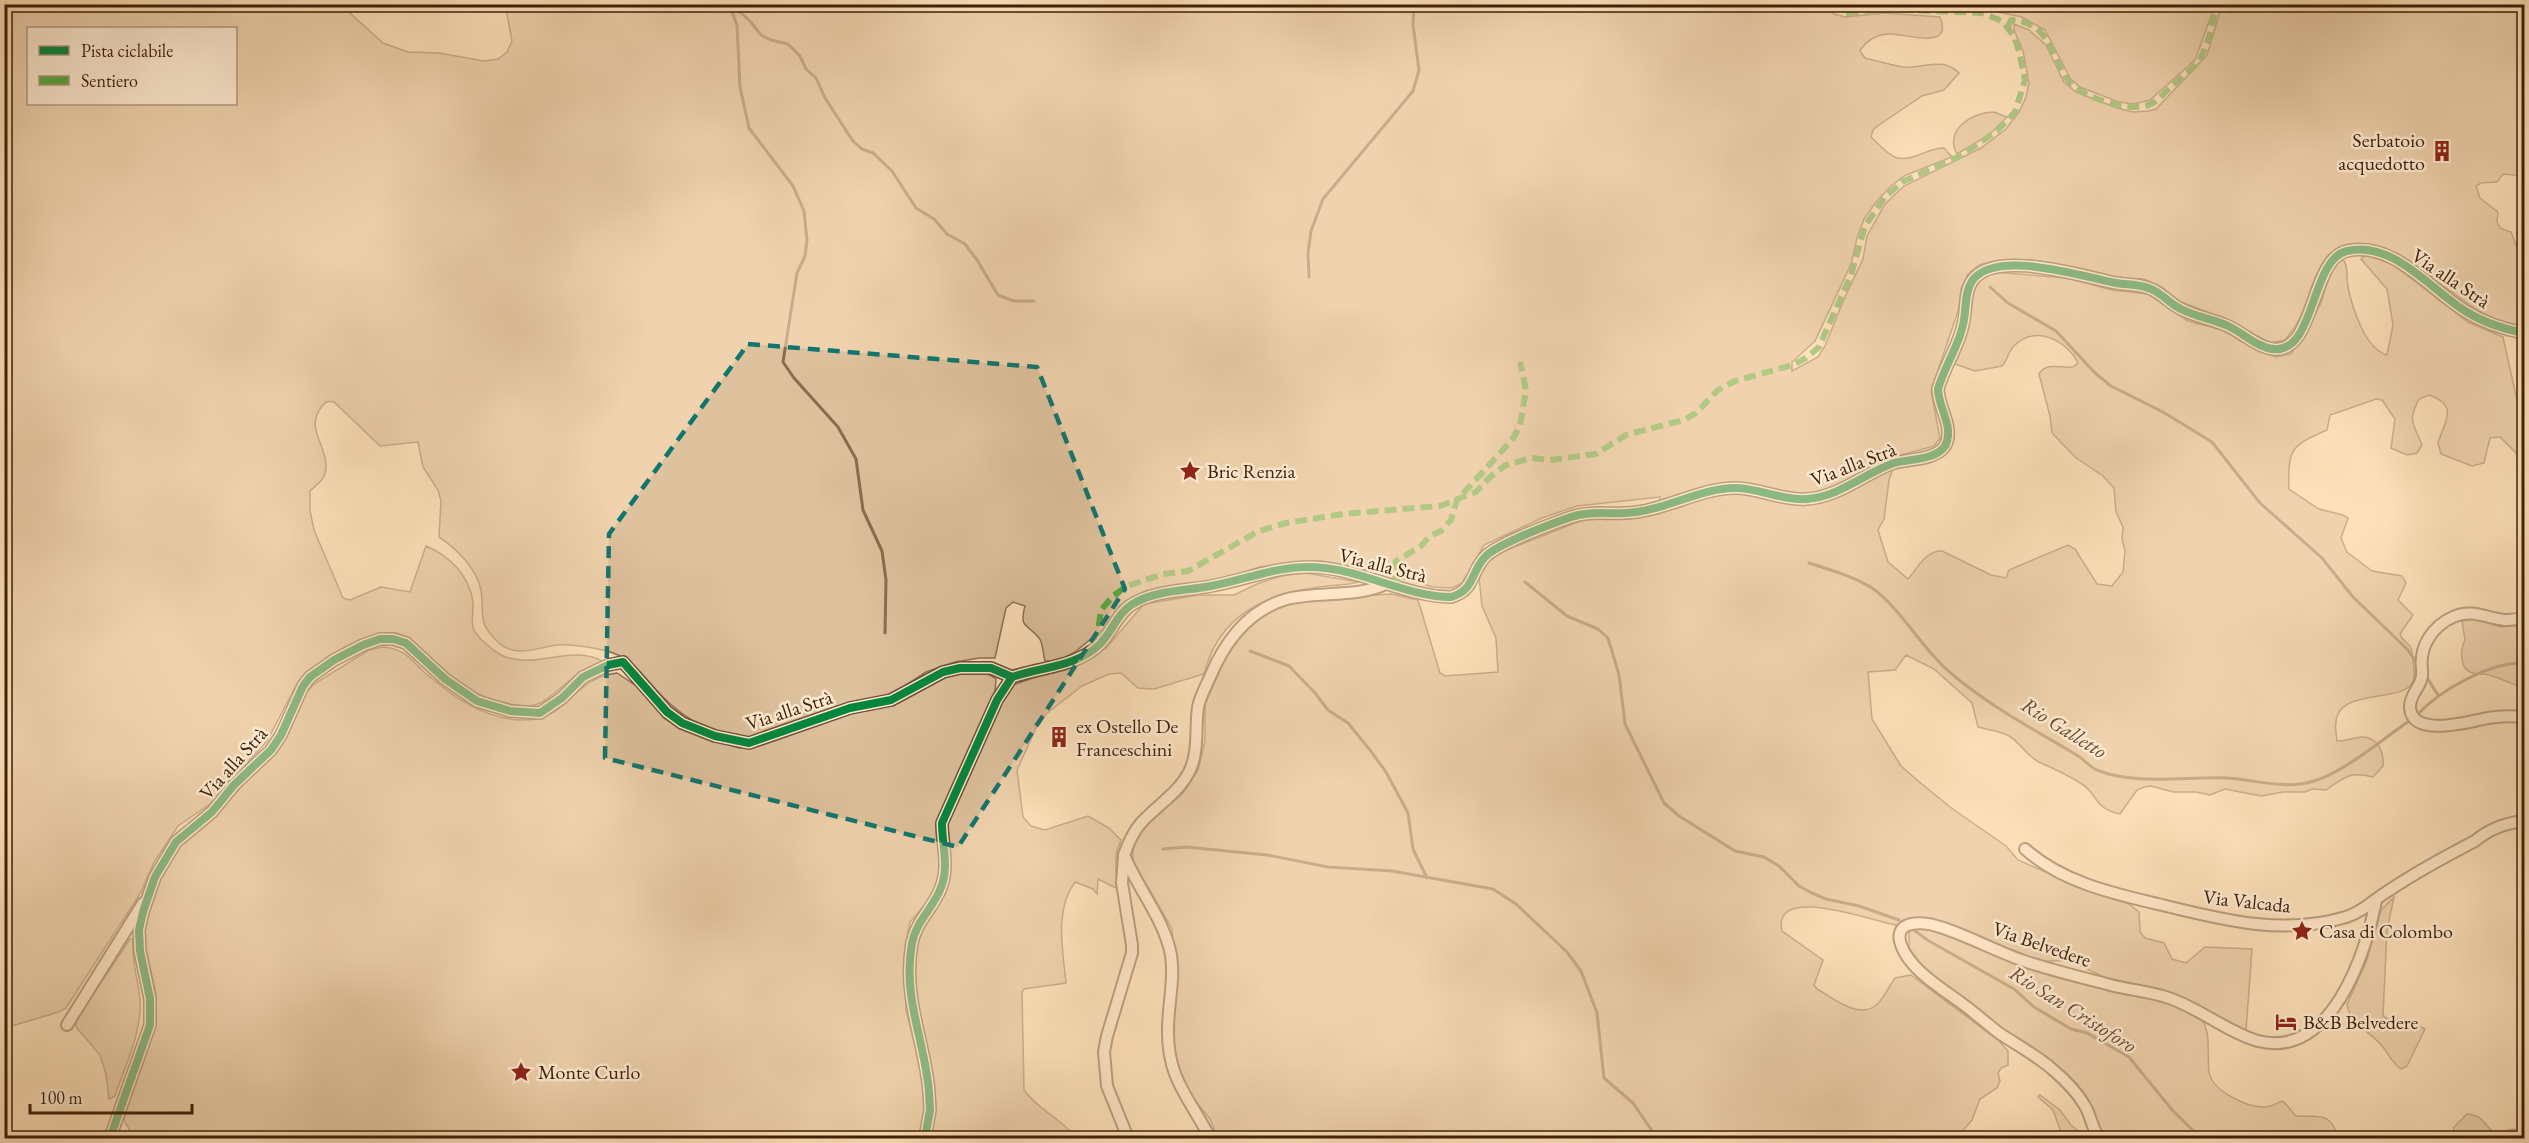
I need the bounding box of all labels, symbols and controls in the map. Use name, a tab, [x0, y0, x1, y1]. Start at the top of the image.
legend	[27, 27, 237, 105]
text: Pista ciclabile	[81, 39, 173, 62]
text: Sentiero	[81, 69, 138, 92]
place label: Serbatoio acquedotto	[2338, 127, 2425, 176]
building icon: Serbatoio acquedotto	[2430, 139, 2454, 163]
street label: Via alla Strà	[2407, 242, 2495, 314]
street label: Via alla Strà	[1806, 436, 1900, 492]
place label: Bric Renzia	[1207, 458, 1296, 484]
place icon: Bric Renzia	[1178, 459, 1202, 483]
street label: Via alla Strà	[1336, 542, 1430, 588]
street label: Via alla Strà	[742, 684, 836, 736]
water label: Rio Galletto	[2016, 691, 2112, 764]
place label: ex Ostello De Franceschini	[1076, 713, 1178, 762]
street label: Via alla Strà	[193, 721, 273, 805]
building icon: ex Ostello De Franceschini	[1047, 725, 1071, 749]
street label: Via Valcada	[2202, 883, 2292, 919]
street label: Via Belvedere	[1989, 915, 2095, 973]
place label: Casa di Colombo	[2319, 918, 2453, 944]
place icon: Casa di Colombo	[2290, 919, 2314, 943]
water label: Rio San Cristoforo	[2005, 959, 2142, 1059]
place label: B&B Belvedere	[2303, 1009, 2418, 1035]
hotel icon: B&B Belvedere	[2274, 1010, 2298, 1034]
place label: Monte Curlo	[538, 1059, 640, 1085]
place icon: Monte Curlo	[509, 1060, 533, 1084]
scale bar	[30, 1077, 192, 1115]
text: 100 m	[39, 1086, 83, 1109]

